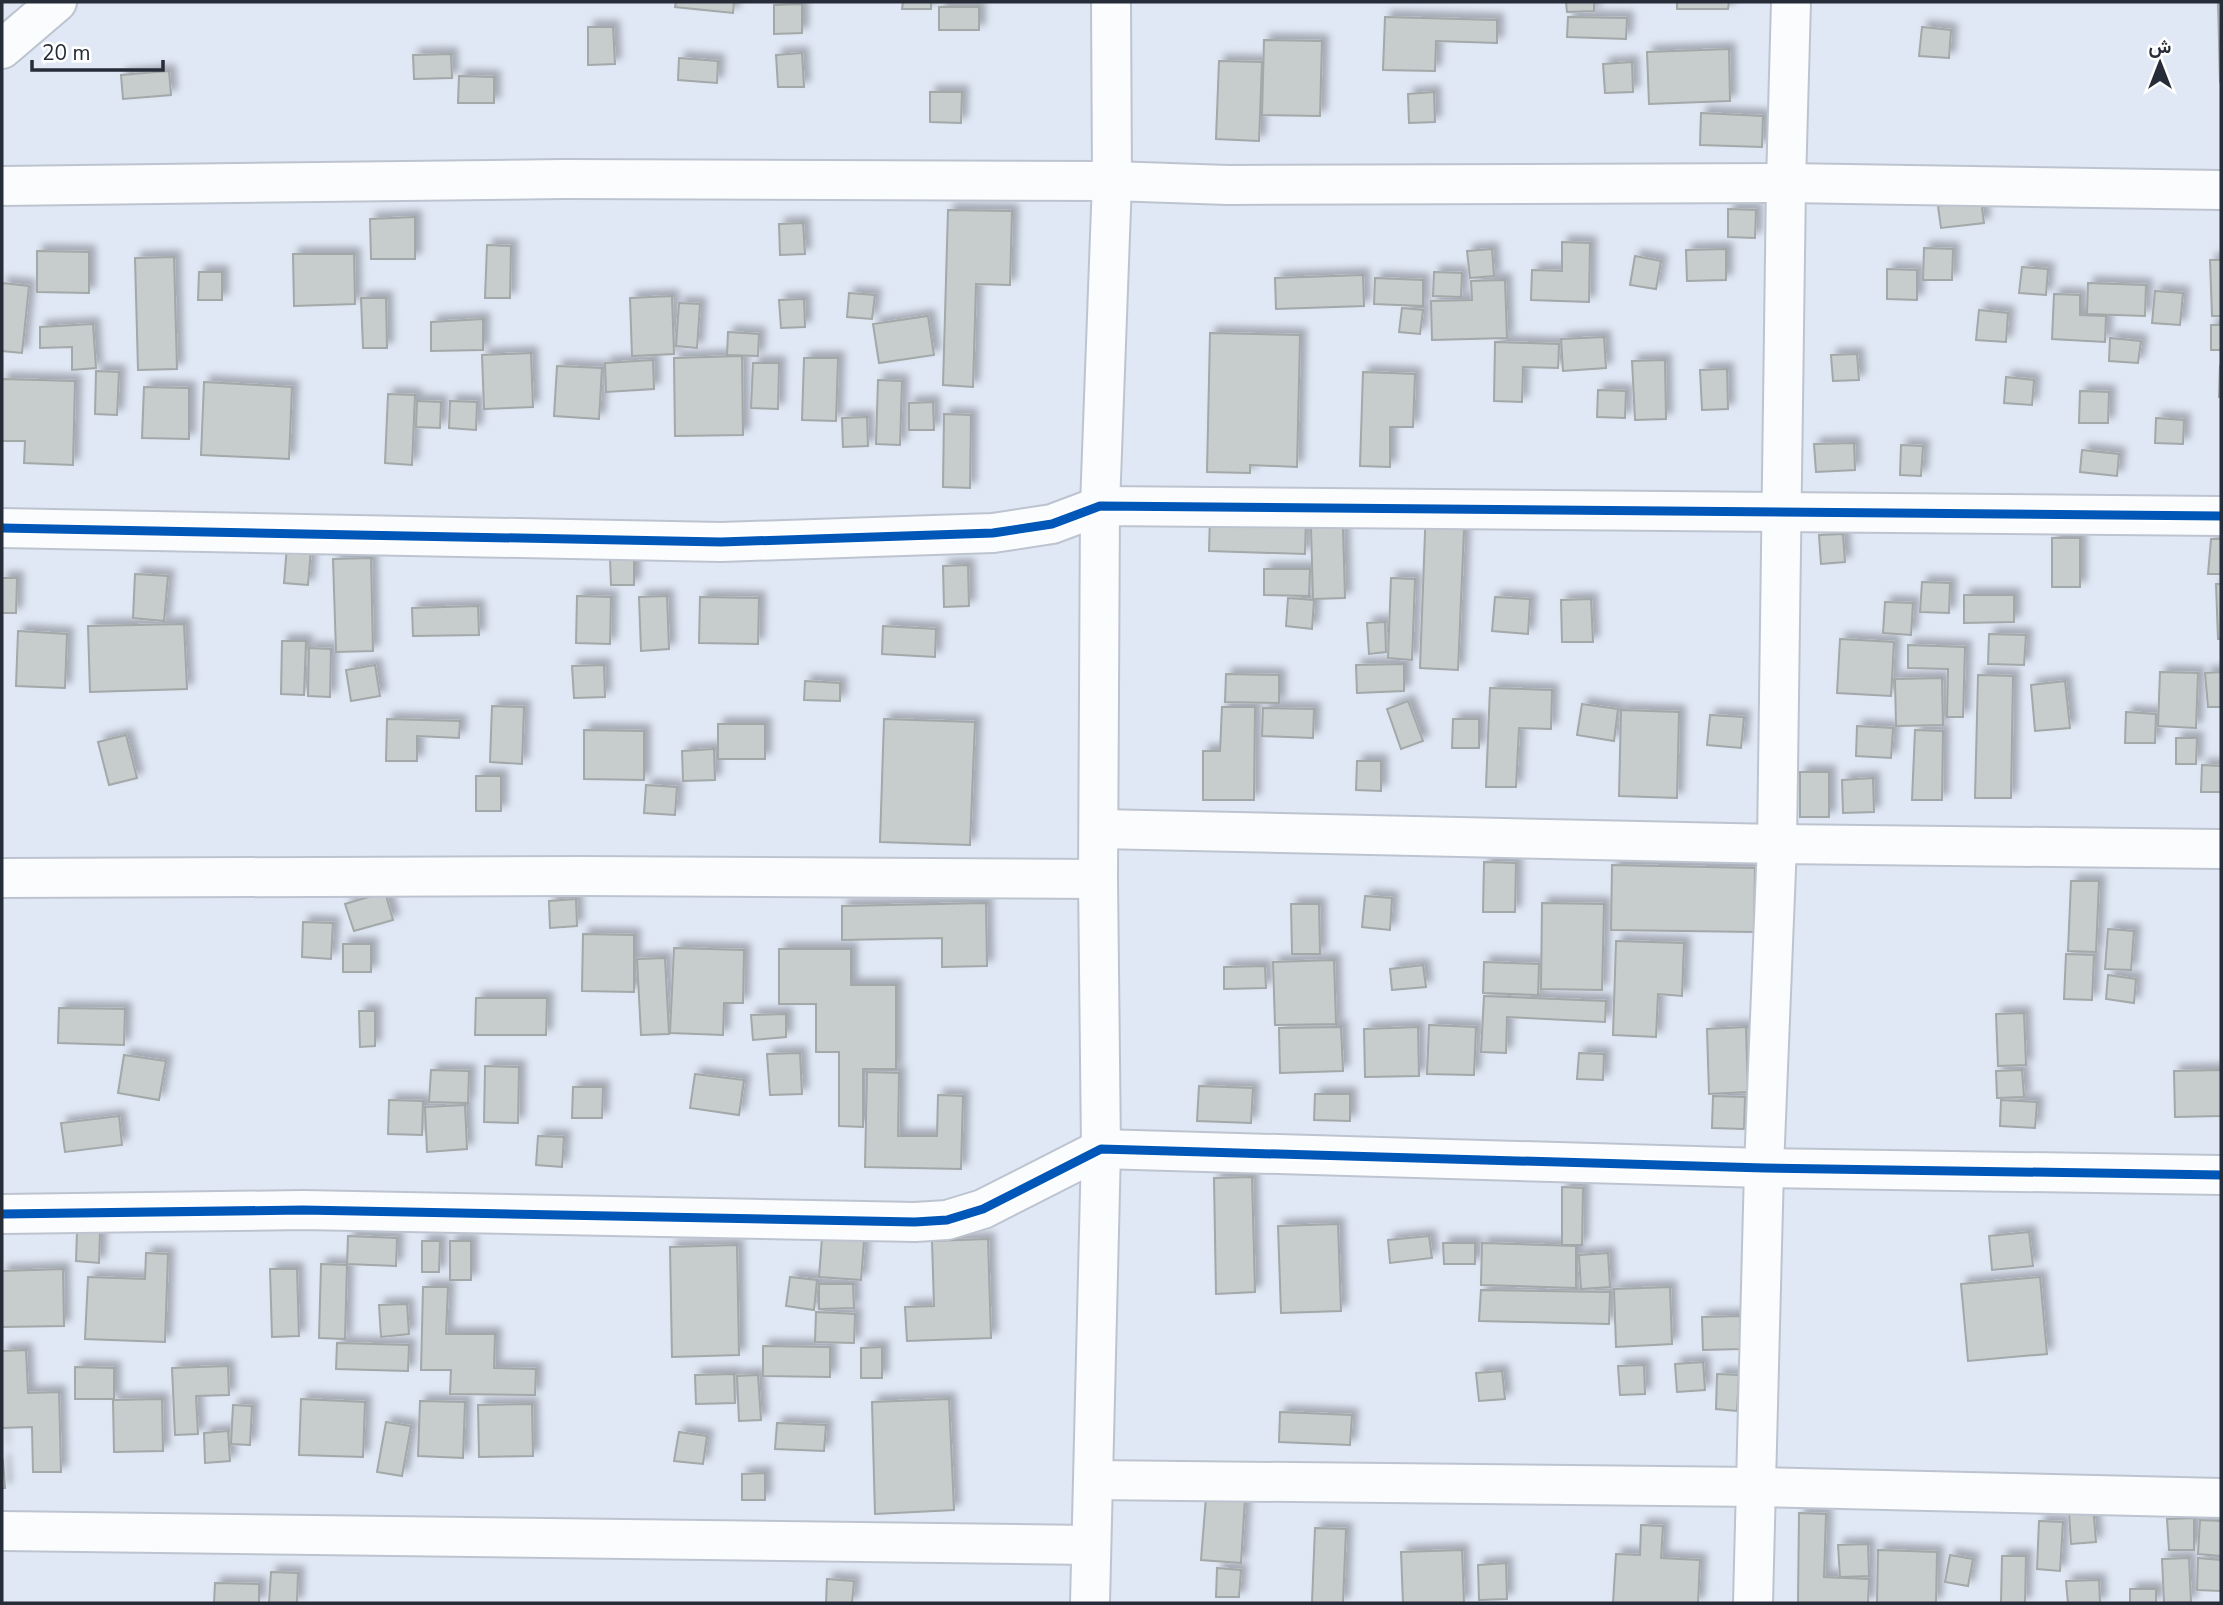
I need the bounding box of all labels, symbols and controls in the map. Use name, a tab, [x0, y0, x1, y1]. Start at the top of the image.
scale bar	[32, 28, 163, 72]
north arrow	[2125, 28, 2195, 98]
text: ش	[2149, 34, 2172, 60]
text: 20 m	[42, 39, 91, 67]

